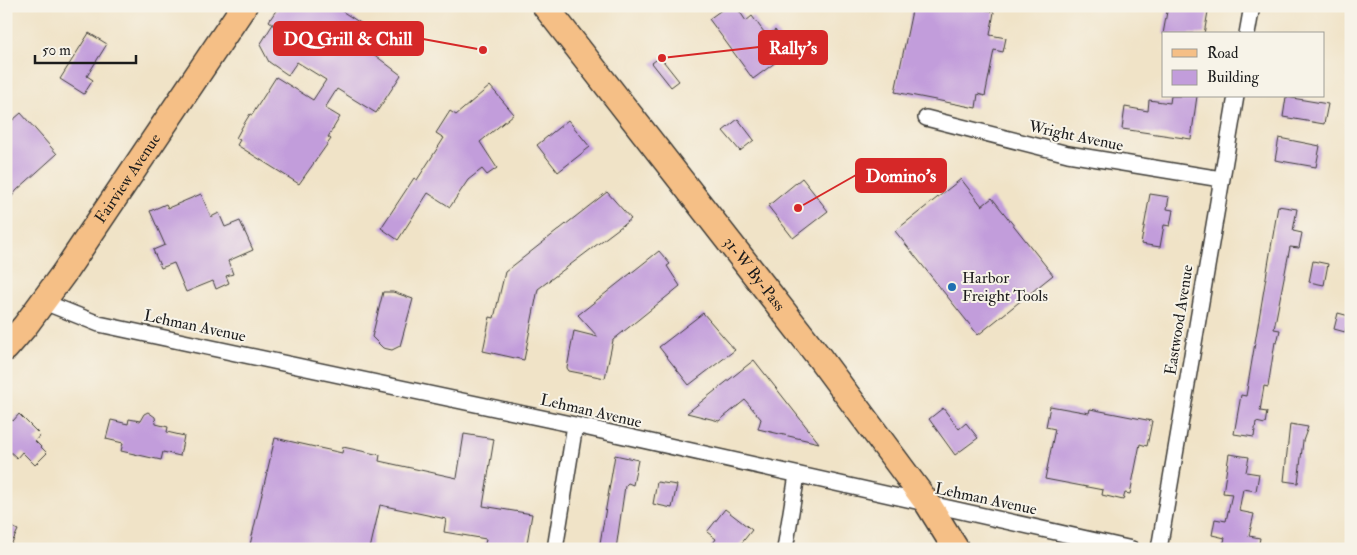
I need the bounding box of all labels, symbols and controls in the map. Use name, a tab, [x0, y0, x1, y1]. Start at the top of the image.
callout: DQ Grill & Chill	[274, 22, 423, 55]
text: DQ Grill & Chill	[284, 28, 413, 51]
callout: Rally's	[759, 31, 827, 64]
scale bar	[35, 32, 136, 64]
legend	[1162, 32, 1324, 98]
text: Rally's	[769, 37, 817, 60]
text: 50 m	[42, 41, 71, 60]
text: Road	[1207, 44, 1239, 63]
text: Building	[1207, 68, 1259, 87]
street label: Wright Avenue	[1026, 116, 1125, 156]
street label: Fairview Avenue	[90, 129, 165, 227]
callout: Domino's	[856, 159, 946, 192]
text: Domino's	[866, 165, 936, 188]
street label: 31-W By-Pass	[719, 233, 789, 315]
street label: Eastwood Avenue	[1160, 263, 1198, 377]
place label: Harbor Freight Tools	[962, 268, 1048, 306]
marker: Harbor Freight Tools	[946, 281, 958, 293]
street label: Lehman Avenue	[142, 305, 248, 347]
street label: Lehman Avenue	[538, 390, 644, 432]
street label: Lehman Avenue	[933, 478, 1039, 520]

